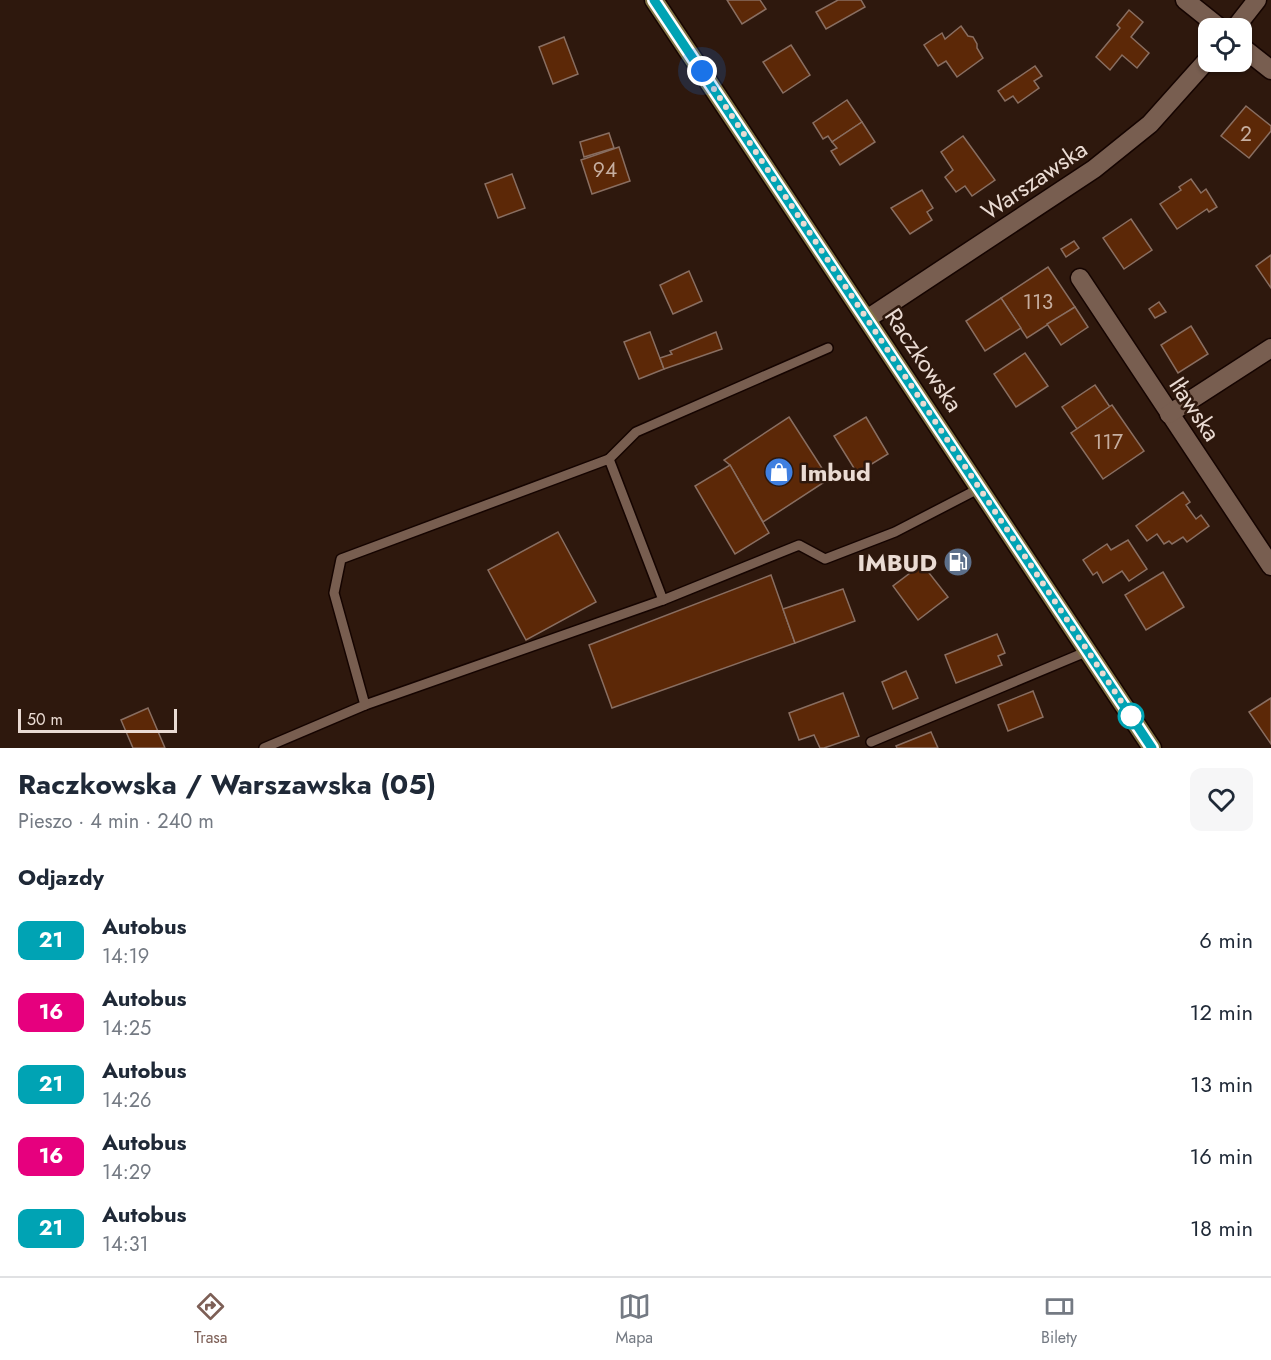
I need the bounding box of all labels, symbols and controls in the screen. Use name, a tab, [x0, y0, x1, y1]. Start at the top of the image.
map controls	[1198, 18, 1252, 72]
button: locate	[1198, 18, 1252, 72]
your location	[687, 56, 717, 86]
house number: 2	[1240, 119, 1252, 149]
street label: Warszawska	[974, 132, 1094, 228]
house number: 94	[593, 155, 617, 185]
house number: 113	[1023, 287, 1053, 317]
street label: Raczkowska	[876, 301, 972, 419]
street label: Iławska	[1161, 370, 1229, 448]
house number: 117	[1093, 427, 1123, 457]
place label: Imbud	[800, 455, 871, 490]
shop icon: Imbud	[763, 456, 795, 488]
place label: IMBUD	[858, 545, 937, 580]
fuel station icon: IMBUD	[942, 546, 974, 578]
unlabelled marker	[1118, 703, 1144, 729]
scale bar	[18, 706, 177, 734]
text: 50 m	[27, 708, 63, 731]
text: Raczkowska / Warszawska (05)	[18, 764, 436, 805]
button: heart	[1190, 768, 1253, 831]
text: Pieszo · 4 min · 240 m	[18, 807, 214, 836]
text: Odjazdy	[18, 861, 104, 893]
text: Autobus	[102, 910, 187, 942]
text: 6 min	[1199, 924, 1253, 956]
text: 21	[39, 925, 63, 955]
text: 14:19	[102, 942, 149, 971]
text: Autobus	[102, 982, 187, 1014]
text: 12 min	[1190, 996, 1253, 1028]
text: 16	[39, 997, 63, 1027]
text: 14:25	[102, 1014, 151, 1043]
text: Autobus	[102, 1054, 187, 1086]
text: 13 min	[1190, 1068, 1253, 1100]
text: 21	[39, 1069, 63, 1099]
text: 14:26	[102, 1086, 152, 1115]
text: Autobus	[102, 1126, 187, 1158]
text: 16 min	[1189, 1140, 1253, 1172]
text: 16	[39, 1141, 63, 1171]
text: 14:29	[102, 1158, 152, 1187]
text: Autobus	[102, 1198, 187, 1230]
text: 18 min	[1190, 1212, 1253, 1244]
text: 21	[39, 1213, 63, 1243]
text: 14:31	[102, 1230, 149, 1259]
tab: Trasa	[194, 1290, 228, 1349]
tab: Mapa	[616, 1290, 653, 1349]
tab: Bilety	[1041, 1290, 1077, 1349]

